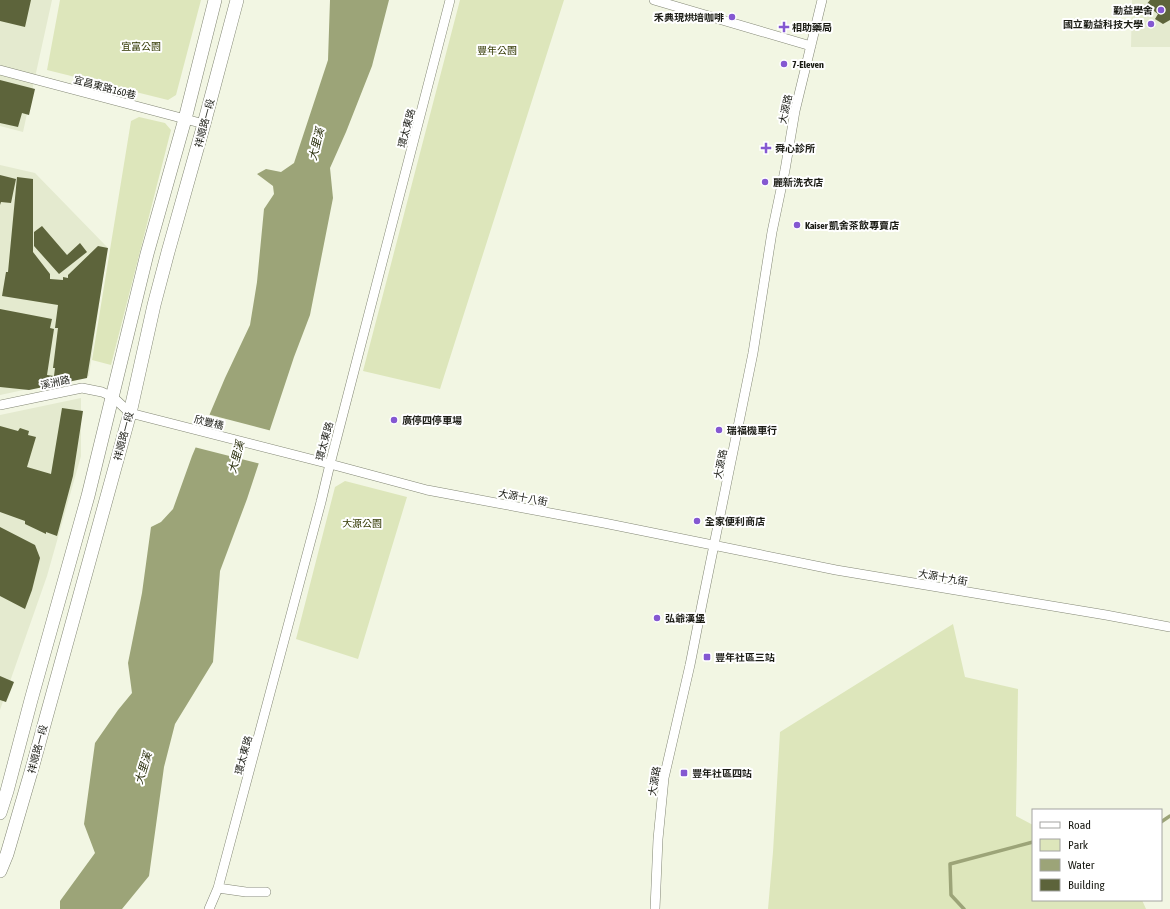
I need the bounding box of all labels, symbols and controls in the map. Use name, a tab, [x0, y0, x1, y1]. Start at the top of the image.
place label: 勤益學舍	[1113, 5, 1153, 16]
marker: 勤益學舍	[1156, 5, 1166, 15]
place label: 禾典現烘培咖啡	[654, 12, 724, 23]
marker: 禾典現烘培咖啡	[727, 12, 737, 22]
place label: 國立勤益科技大學	[1063, 19, 1143, 30]
marker: 國立勤益科技大學	[1146, 19, 1156, 29]
marker: 相助藥局	[779, 22, 789, 32]
place label: 相助藥局	[792, 22, 832, 33]
park label: 宜富公園	[121, 41, 161, 52]
park label: 豐年公園	[477, 45, 517, 56]
marker: 7-Eleven	[779, 59, 789, 69]
place label: 7-Eleven	[792, 59, 824, 70]
street label: 宜昌東路160巷	[72, 74, 137, 101]
street label: 大源路	[777, 93, 794, 125]
street label: 祥順路一段	[193, 98, 216, 149]
street label: 環太東路	[396, 107, 417, 149]
water label: 大里溪	[306, 125, 326, 161]
marker: 舜心診所	[760, 142, 772, 154]
place label: 舜心診所	[775, 143, 815, 154]
marker: 麗新洗衣店	[760, 177, 770, 187]
place label: 麗新洗衣店	[773, 177, 823, 188]
marker: Kaiser 凱舍茶飲專賣店	[792, 220, 802, 230]
place label: Kaiser 凱舍茶飲專賣店	[805, 220, 899, 231]
street label: 溪洲路	[39, 374, 71, 391]
street label: 祥順路一段	[112, 411, 135, 462]
street label: 欣豐橋	[193, 414, 225, 431]
marker: 廣停四停車場	[389, 415, 399, 425]
place label: 廣停四停車場	[402, 415, 462, 426]
street label: 環太東路	[314, 420, 335, 462]
marker: 瑞福機車行	[714, 425, 724, 435]
place label: 瑞福機車行	[727, 425, 777, 436]
water label: 大里溪	[226, 438, 247, 474]
street label: 大源路	[712, 448, 729, 480]
street label: 大源十八街	[497, 487, 548, 508]
marker: 全家便利商店	[692, 516, 702, 526]
place label: 全家便利商店	[705, 516, 765, 527]
park label: 大源公園	[342, 518, 382, 529]
street label: 大源十九街	[917, 568, 968, 587]
marker: 弘爺漢堡	[652, 613, 662, 623]
place label: 弘爺漢堡	[665, 613, 706, 624]
marker: 豐年社區三站	[702, 652, 712, 662]
place label: 豐年社區三站	[715, 652, 775, 663]
street label: 祥順路一段	[26, 724, 49, 775]
street label: 環太東路	[233, 734, 254, 776]
water label: 大里溪	[132, 749, 154, 786]
street label: 大源路	[647, 765, 662, 797]
marker: 豐年社區四站	[679, 768, 689, 778]
place label: 豐年社區四站	[692, 768, 752, 779]
legend	[1032, 809, 1162, 901]
text: Road	[1068, 818, 1091, 832]
text: Park	[1068, 838, 1089, 852]
text: Water	[1068, 858, 1095, 872]
text: Building	[1068, 878, 1106, 892]

